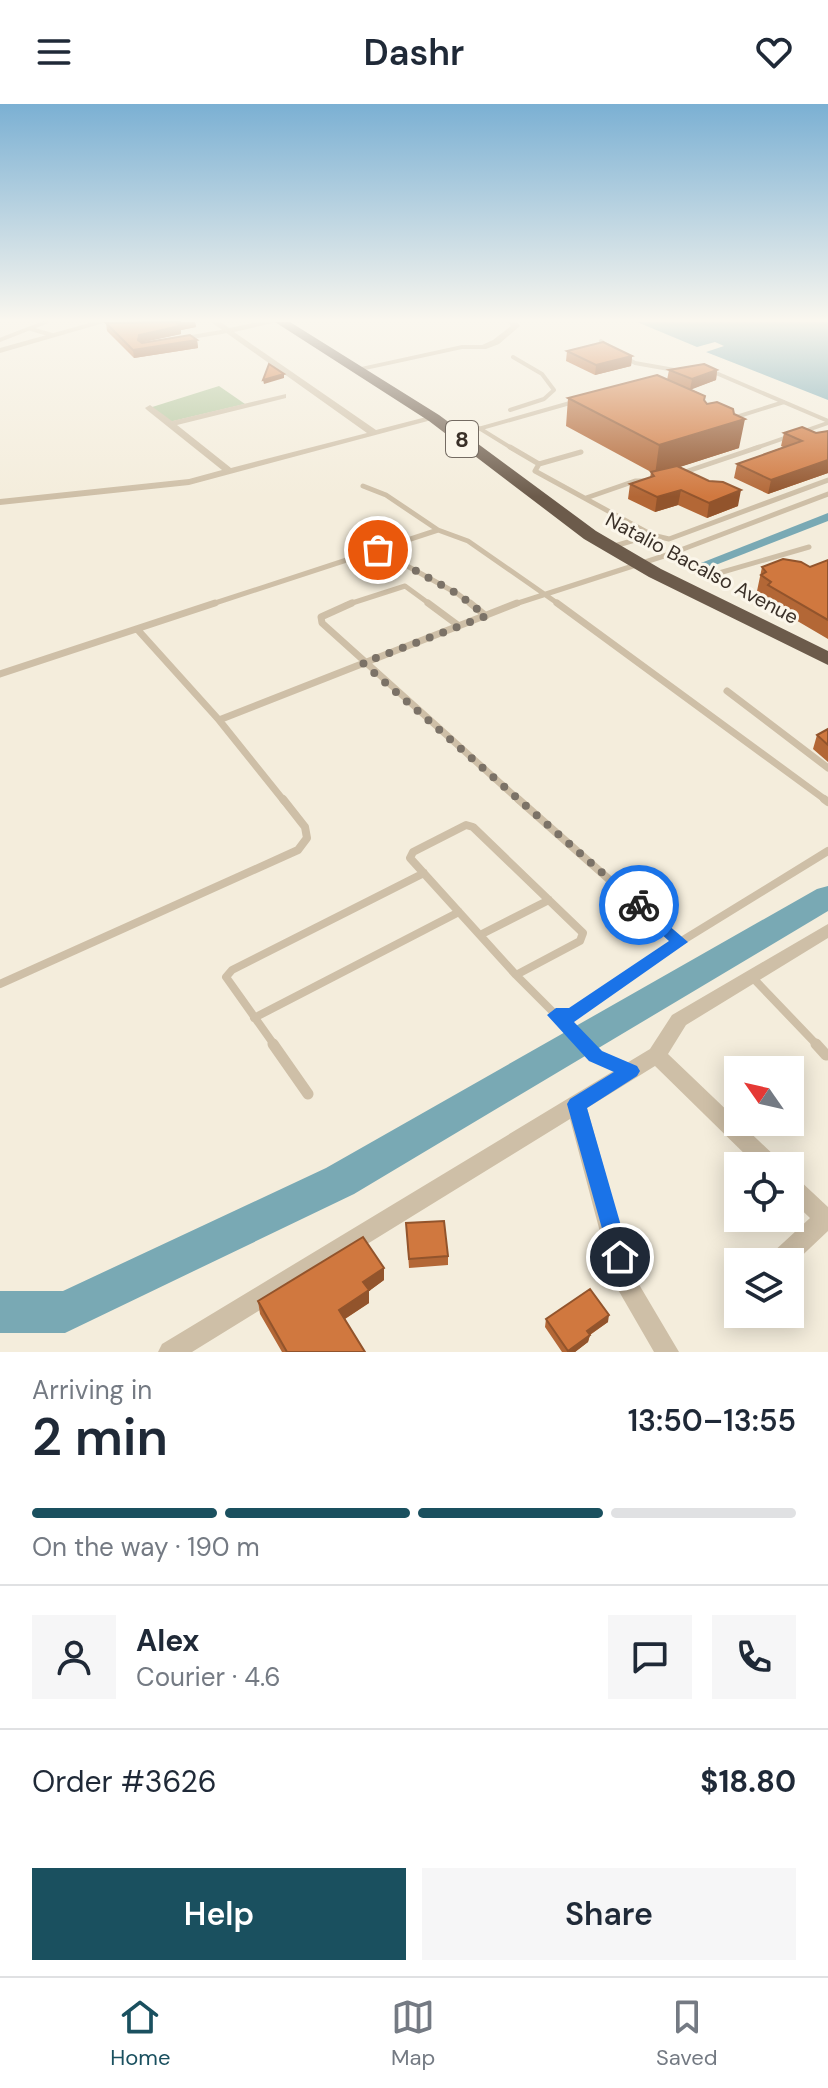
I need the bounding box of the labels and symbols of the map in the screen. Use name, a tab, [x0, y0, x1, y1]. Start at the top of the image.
road number: 8	[446, 421, 478, 457]
street label: Natalio Bacalso Avenue	[601, 506, 803, 630]
pin	[344, 516, 412, 584]
courier	[599, 865, 679, 945]
north arrow	[724, 1056, 804, 1136]
pin	[586, 1223, 654, 1291]

